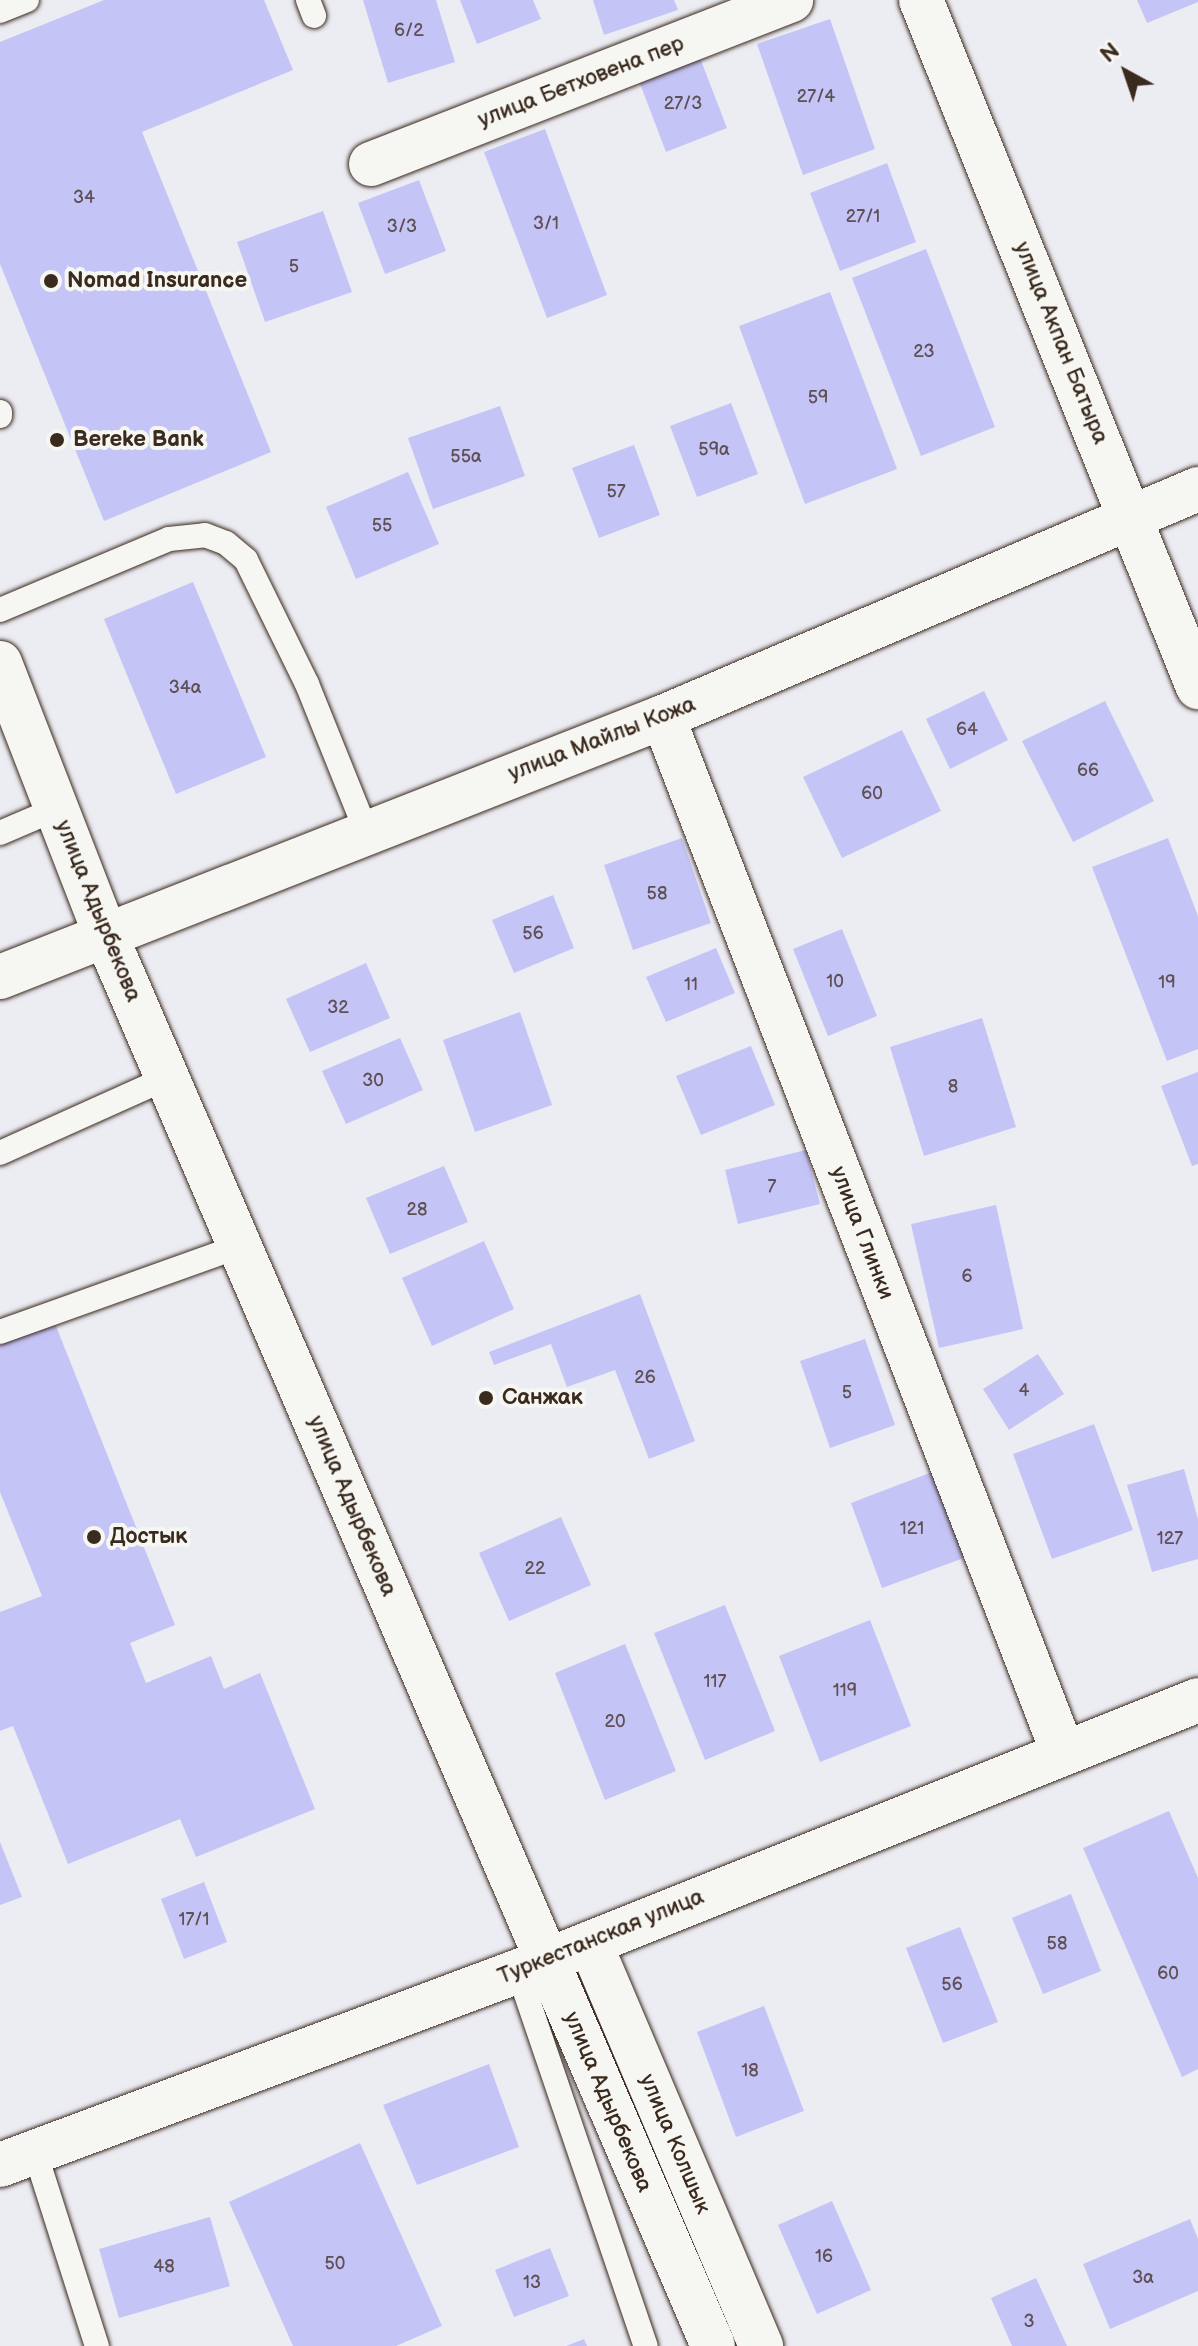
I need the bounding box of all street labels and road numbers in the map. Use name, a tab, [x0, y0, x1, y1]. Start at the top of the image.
street label: улица Бетховена пер	[474, 31, 688, 133]
street label: улица Акпан Батыра	[1008, 238, 1114, 448]
street label: улица Майлы Кожа	[505, 691, 699, 787]
street label: улица Адырбекова	[50, 816, 146, 1006]
street label: улица Глинки	[825, 1163, 899, 1303]
street label: улица Адырбекова	[302, 1412, 402, 1600]
street label: Туркестанская улица	[494, 1884, 708, 1990]
street label: улица Адырбекова	[558, 2008, 658, 2196]
street label: улица Колшык	[634, 2070, 716, 2218]

